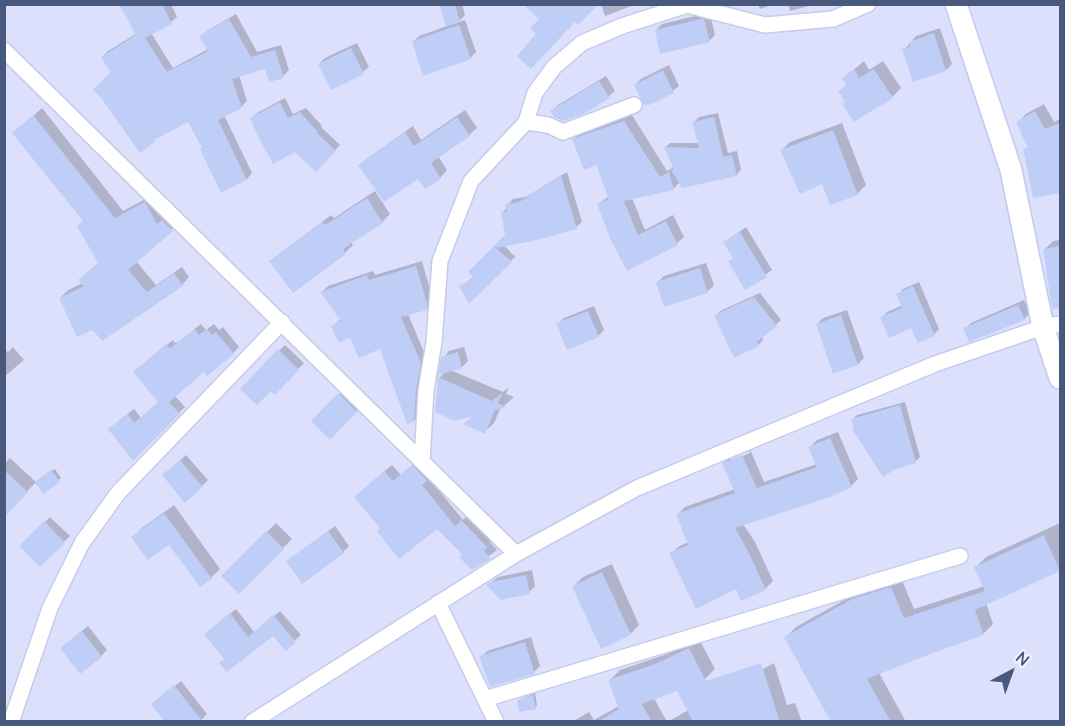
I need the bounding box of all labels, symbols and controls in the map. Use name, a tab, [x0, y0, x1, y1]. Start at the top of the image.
north arrow	[981, 642, 1041, 702]
text: N	[1011, 646, 1034, 670]

